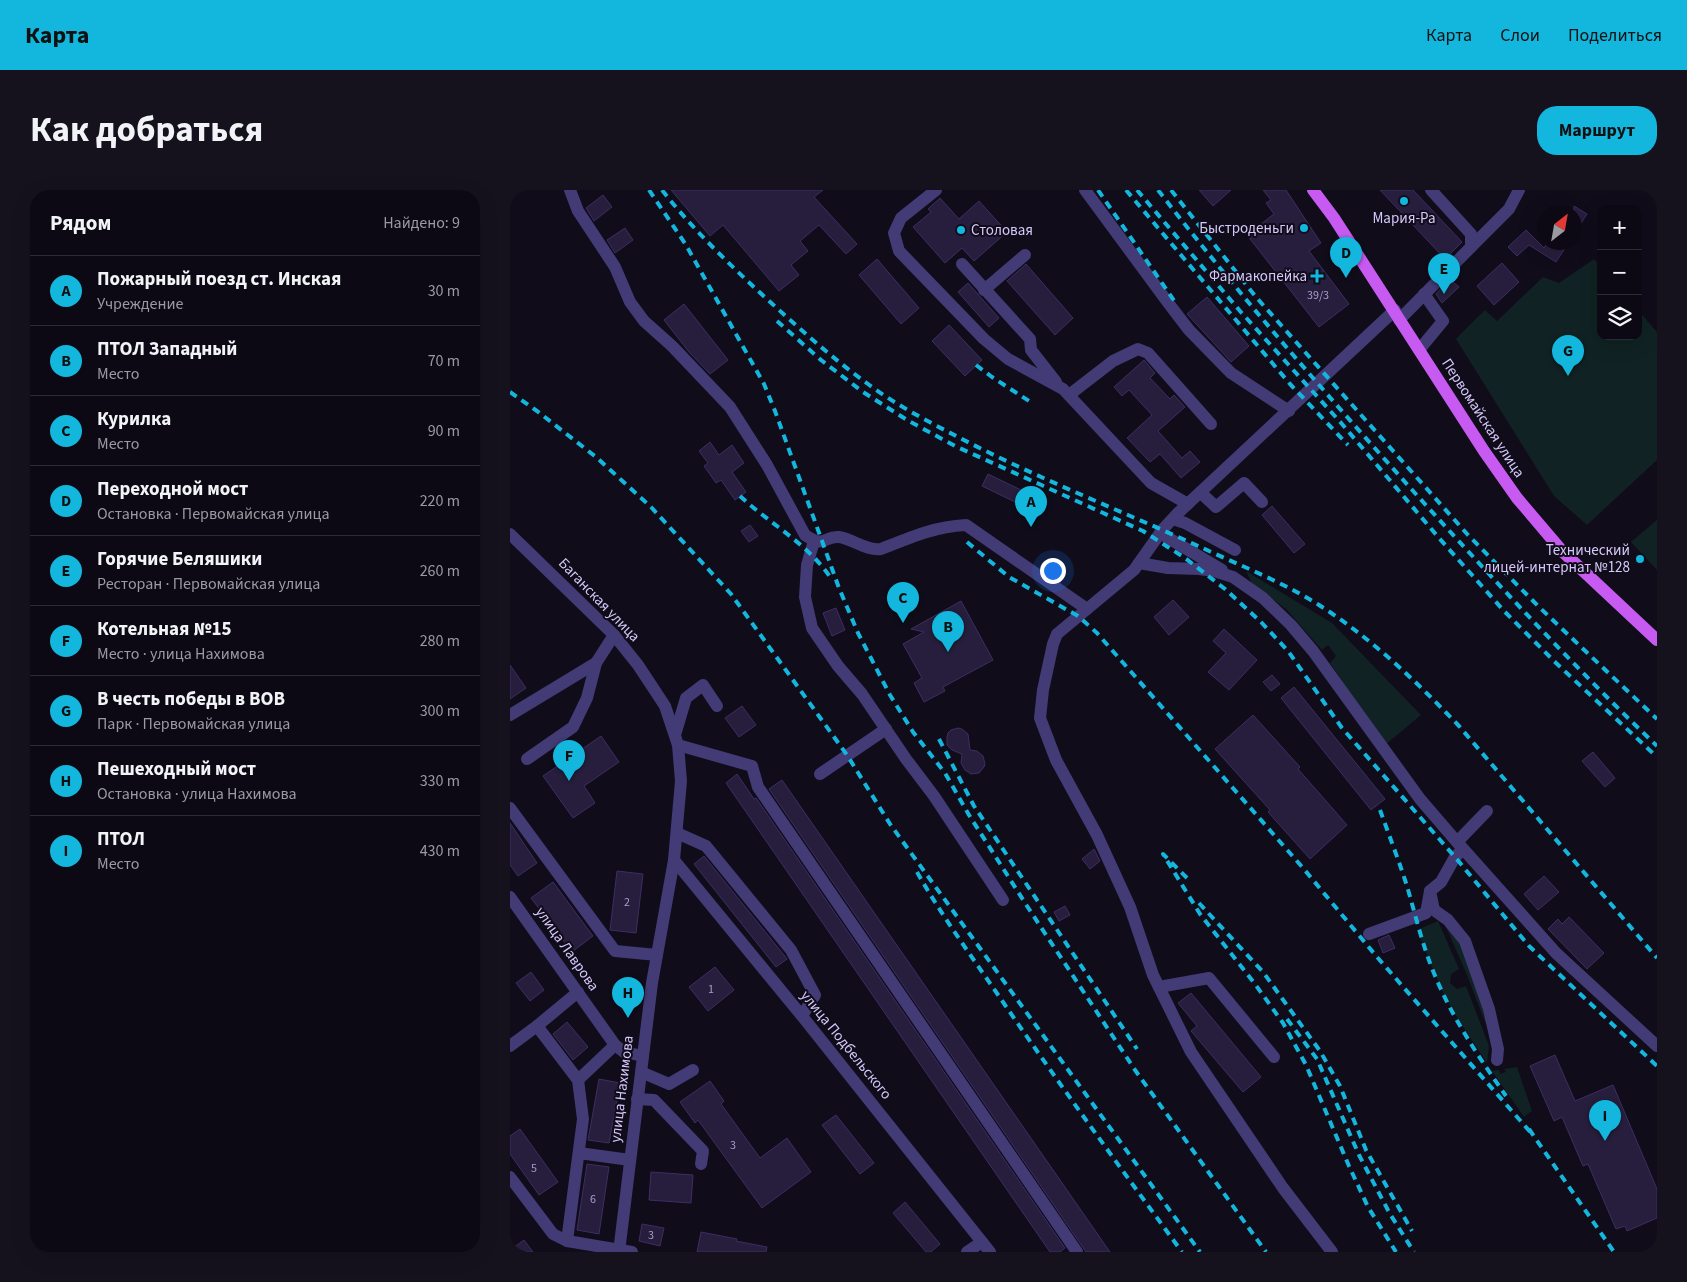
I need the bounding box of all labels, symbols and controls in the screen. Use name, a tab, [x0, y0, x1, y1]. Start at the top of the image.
text: Карта	[25, 18, 89, 53]
text: Карта	[1426, 23, 1472, 48]
text: Слои	[1500, 23, 1540, 48]
text: Поделиться	[1568, 23, 1662, 48]
text: Как добраться	[30, 105, 263, 155]
button: Маршрут	[1537, 106, 1657, 155]
marker: Мария-Ра	[1398, 195, 1410, 207]
north arrow	[1537, 205, 1582, 250]
map controls	[1597, 205, 1642, 340]
button: +	[1597, 205, 1642, 250]
text: Рядом	[50, 208, 111, 238]
place label: Мария-Ра	[1372, 208, 1436, 229]
text: Найдено: 9	[383, 212, 460, 234]
place label: Быстроденьги	[1199, 218, 1294, 239]
place label: Столовая	[971, 220, 1033, 241]
marker: Быстроденьги	[1298, 222, 1310, 234]
marker: Столовая	[955, 224, 967, 236]
pin: D	[1330, 237, 1362, 278]
button: −	[1597, 250, 1642, 295]
pin: E	[1428, 253, 1460, 294]
text: Пожарный поезд ст. Инская	[97, 266, 341, 293]
place label: Фармакопейка	[1209, 266, 1307, 287]
marker: Фармакопейка	[1311, 270, 1323, 282]
text: A	[61, 280, 71, 302]
text: 30 m	[428, 280, 460, 302]
house number: 39/3	[1307, 287, 1329, 304]
text: Учреждение	[97, 293, 184, 315]
button: layers	[1597, 295, 1642, 340]
pin: G	[1552, 335, 1584, 376]
text: ПТОЛ Западный	[97, 336, 237, 363]
text: B	[61, 350, 71, 372]
text: 70 m	[428, 350, 460, 372]
street label: Первомайская улица	[1436, 354, 1530, 482]
text: Место	[97, 363, 140, 385]
text: Курилка	[97, 406, 171, 433]
text: C	[61, 420, 71, 442]
text: 90 m	[428, 420, 460, 442]
text: Место	[97, 433, 140, 455]
text: Переходной мост	[97, 476, 248, 503]
pin: A	[1015, 486, 1047, 527]
text: D	[61, 490, 71, 512]
text: 220 m	[420, 490, 460, 512]
text: Остановка · Первомайская улица	[97, 503, 330, 525]
place label: Технический лицей-интернат №128	[1484, 540, 1630, 578]
text: Горячие Беляшики	[97, 546, 262, 573]
street label: Баганская улица	[553, 553, 645, 647]
marker: Технический лицей-интернат №128	[1634, 553, 1646, 565]
your location	[1040, 558, 1066, 584]
text: E	[62, 560, 70, 582]
text: 260 m	[420, 560, 460, 582]
text: Ресторан · Первомайская улица	[97, 573, 320, 595]
pin: C	[887, 582, 919, 623]
pin: B	[932, 611, 964, 652]
text: Котельная №15	[97, 616, 232, 643]
text: F	[62, 630, 70, 652]
text: 280 m	[420, 630, 460, 652]
text: Место · улица Нахимова	[97, 643, 265, 665]
text: В честь победы в ВОВ	[97, 686, 285, 713]
text: G	[61, 700, 71, 722]
text: 300 m	[420, 700, 460, 722]
text: Парк · Первомайская улица	[97, 713, 290, 735]
pin: F	[553, 740, 585, 781]
text: Пешеходный мост	[97, 756, 256, 783]
text: H	[61, 770, 71, 792]
text: 330 m	[420, 770, 460, 792]
text: Остановка · улица Нахимова	[97, 783, 297, 805]
text: ПТОЛ	[97, 826, 145, 853]
text: I	[64, 840, 68, 862]
text: 430 m	[420, 840, 460, 862]
text: Место	[97, 853, 140, 875]
house number: 2	[624, 894, 630, 911]
street label: улица Лаврова	[530, 903, 604, 995]
pin: H	[612, 977, 644, 1018]
house number: 1	[708, 981, 714, 998]
street label: улица Подбельского	[795, 986, 897, 1104]
street label: улица Нахимова	[605, 1034, 639, 1144]
pin: I	[1589, 1100, 1621, 1141]
house number: 3	[730, 1137, 736, 1154]
house number: 5	[531, 1160, 537, 1177]
house number: 6	[590, 1191, 596, 1208]
house number: 3	[648, 1227, 654, 1244]

